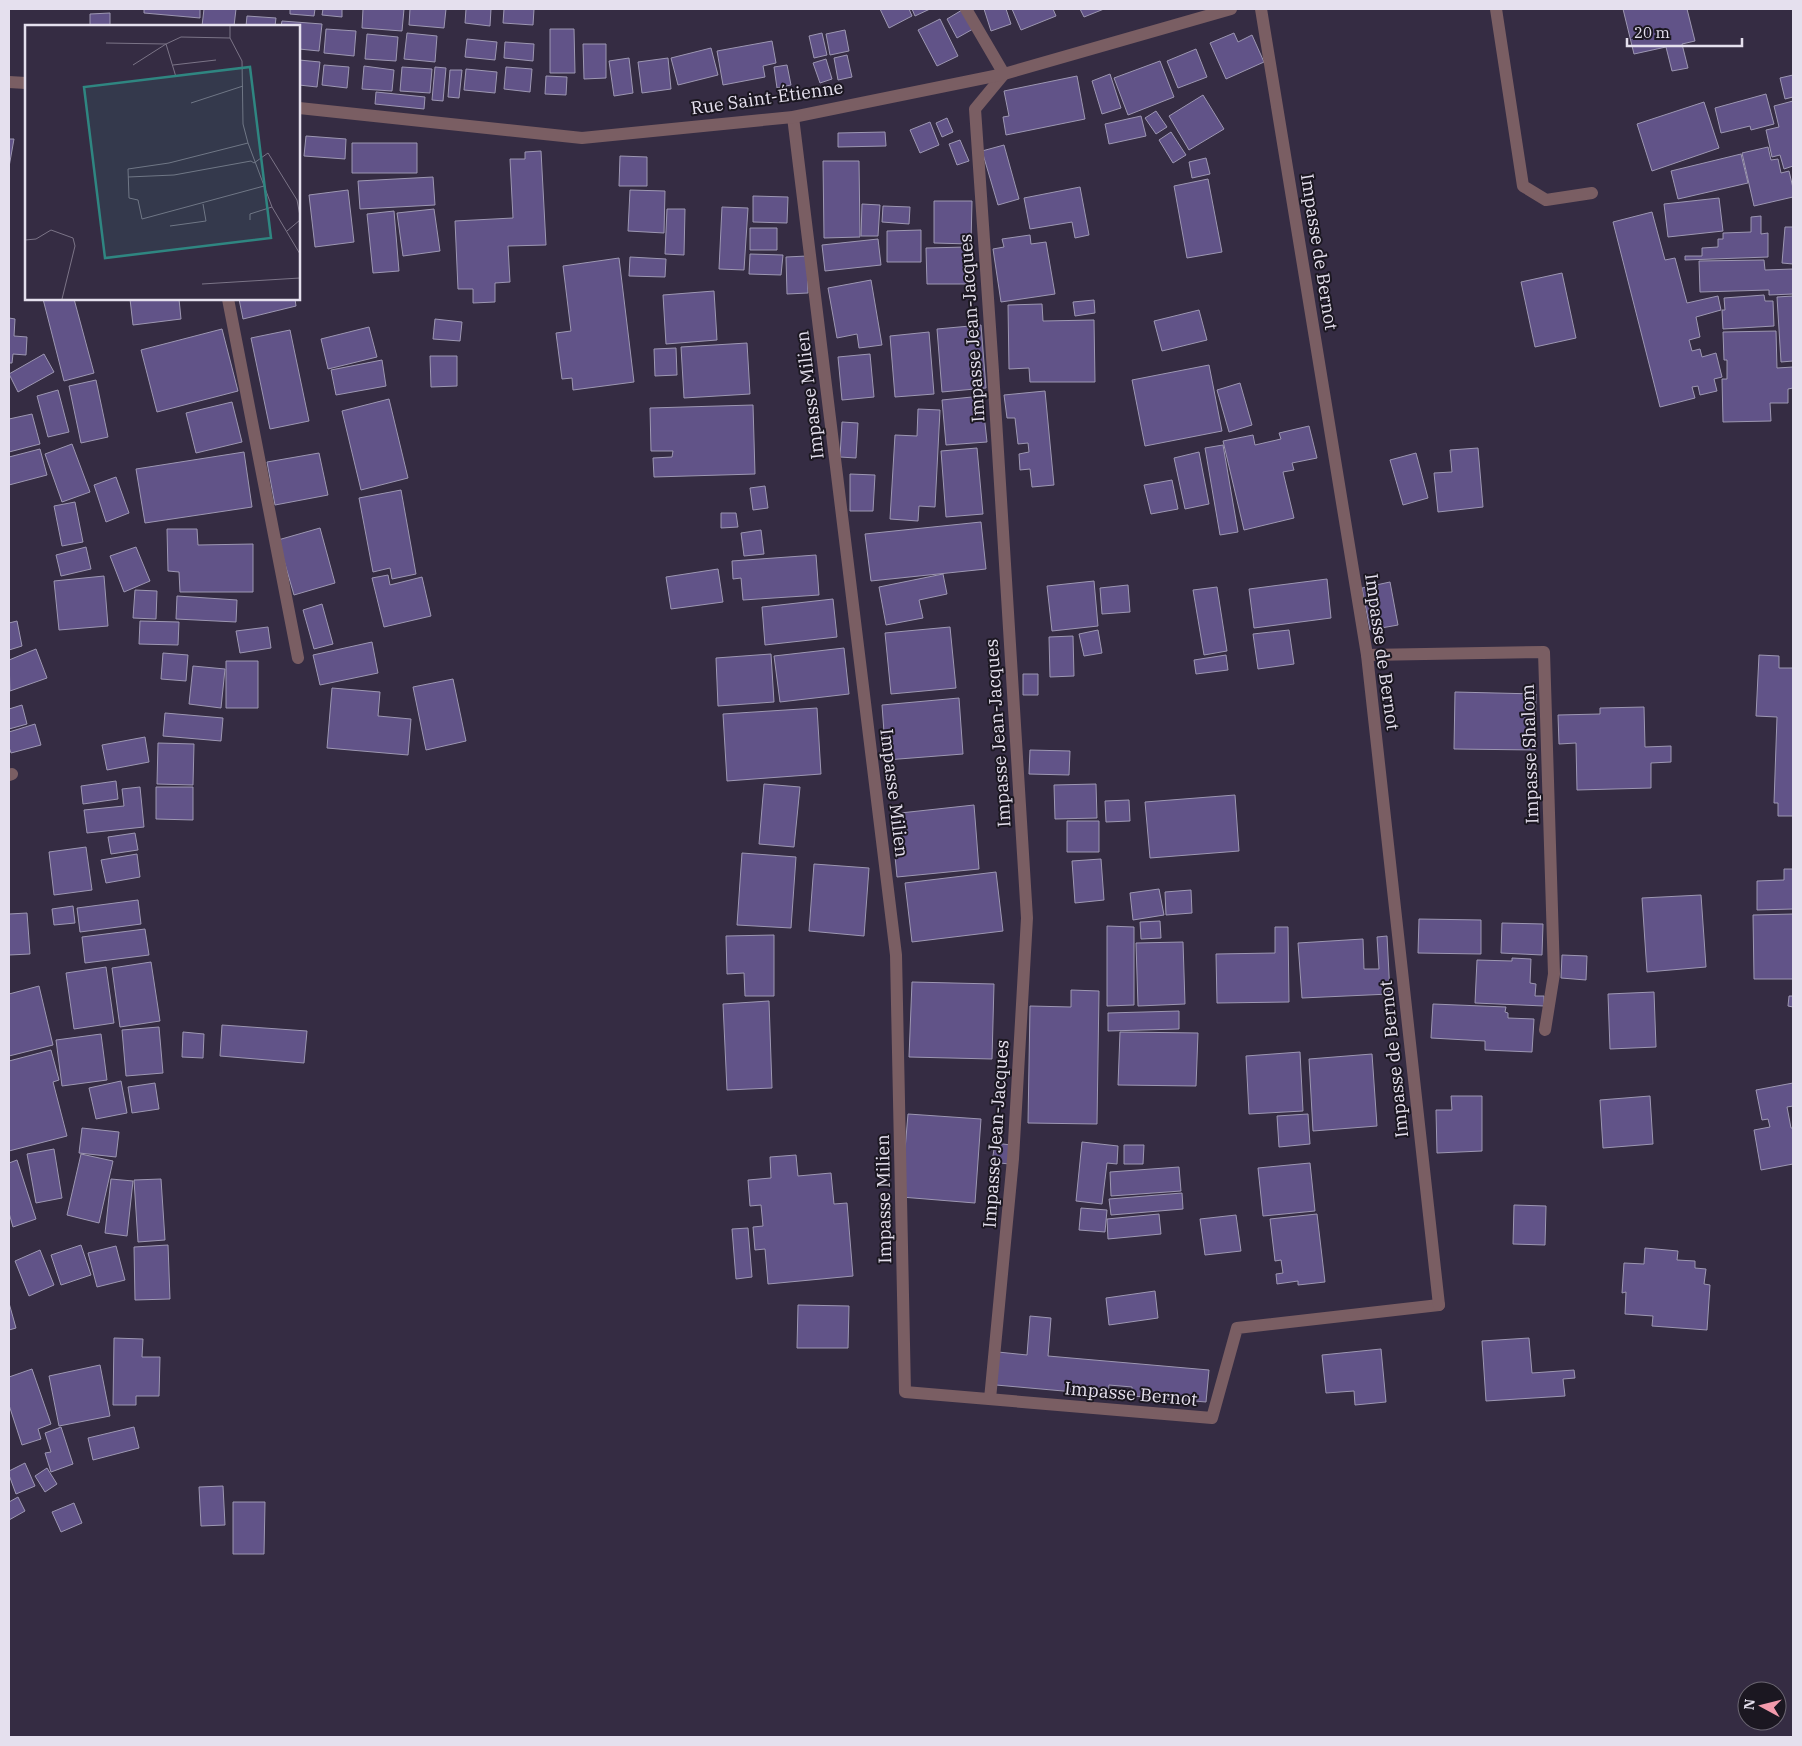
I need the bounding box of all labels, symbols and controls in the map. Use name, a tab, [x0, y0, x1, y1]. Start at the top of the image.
scale bar	[1627, 15, 1742, 47]
text: 20 m	[1634, 23, 1670, 42]
inset map	[25, 25, 300, 300]
street label: Rue Saint-Étienne	[689, 75, 845, 120]
street label: Impasse de Bernot	[1296, 172, 1343, 332]
street label: Impasse Jean-Jacques	[953, 233, 990, 423]
street label: Impasse Milien	[790, 329, 829, 461]
street label: Impasse de Bernot	[1360, 572, 1405, 732]
street label: Impasse Jean-Jacques	[979, 638, 1016, 828]
street label: Impasse Shalom	[1516, 684, 1543, 824]
street label: Impasse Milien	[875, 727, 914, 859]
street label: Impasse de Bernot	[1374, 979, 1413, 1139]
street label: Impasse Jean-Jacques	[977, 1039, 1014, 1229]
street label: Impasse Milien	[871, 1134, 896, 1264]
street label: Impasse Bernot	[1064, 1376, 1198, 1411]
north arrow	[1737, 1681, 1787, 1731]
text: N	[1739, 1698, 1759, 1711]

